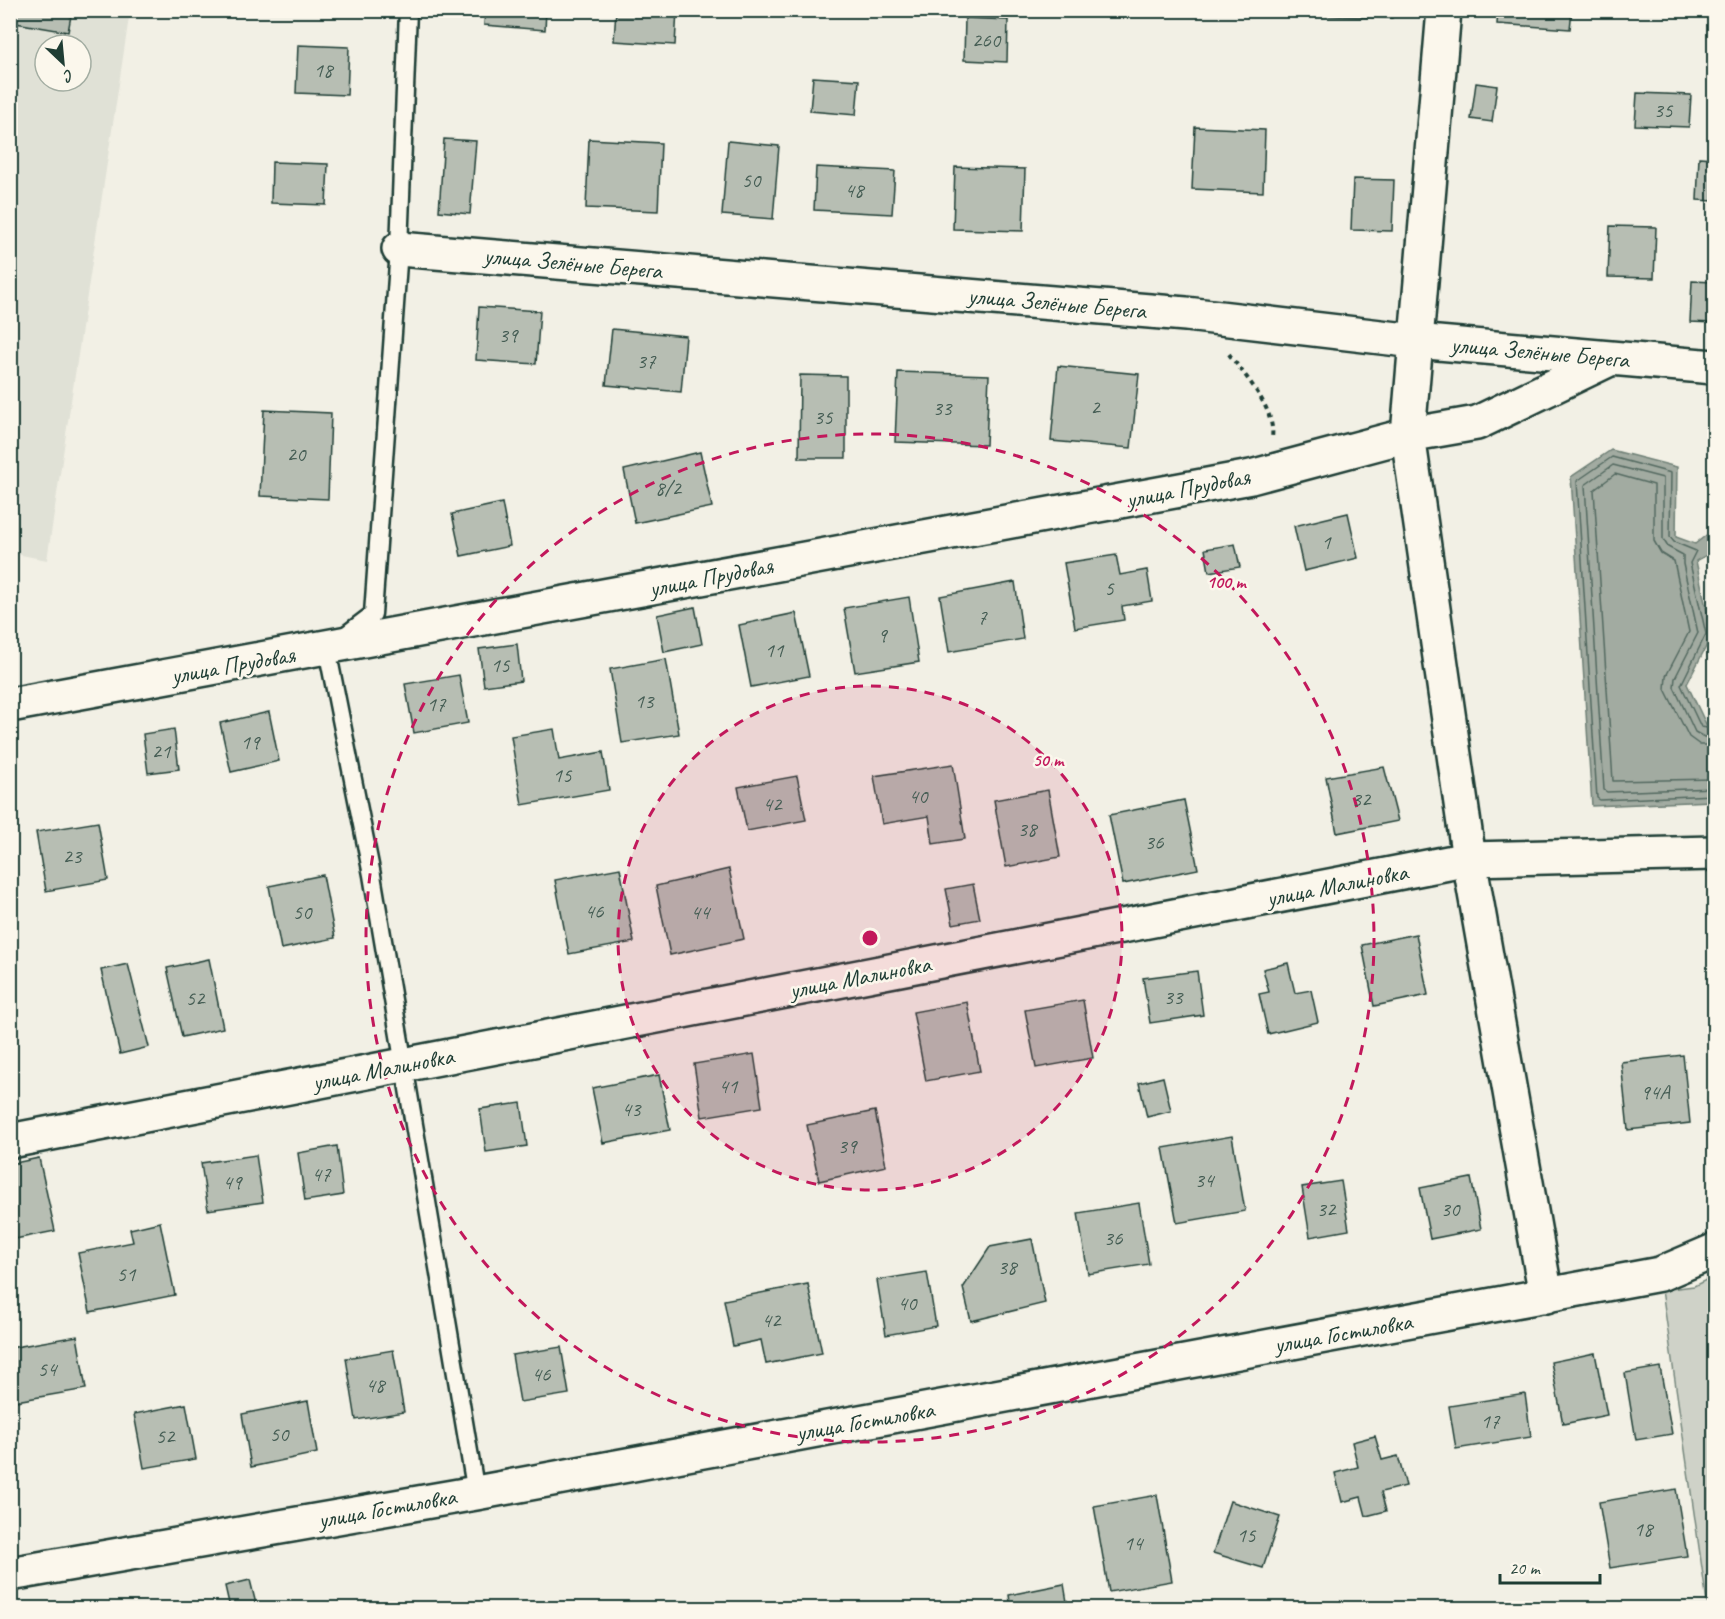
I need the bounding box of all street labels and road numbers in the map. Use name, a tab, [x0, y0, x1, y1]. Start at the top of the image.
street label: улица Зелёные Берега	[481, 240, 665, 286]
street label: улица Зелёные Берега	[965, 280, 1149, 326]
street label: улица Зелёные Берега	[1448, 329, 1632, 375]
street label: улица Прудовая	[1122, 461, 1254, 515]
street label: улица Прудовая	[645, 550, 777, 604]
street label: улица Прудовая	[167, 639, 299, 691]
street label: улица Малиновка	[1262, 856, 1412, 914]
street label: улица Малиновка	[785, 948, 935, 1006]
street label: улица Малиновка	[308, 1040, 458, 1098]
street label: улица Гостиловка	[1270, 1306, 1416, 1360]
street label: улица Гостиловка	[792, 1394, 938, 1448]
street label: улица Гостиловка	[314, 1481, 460, 1535]

